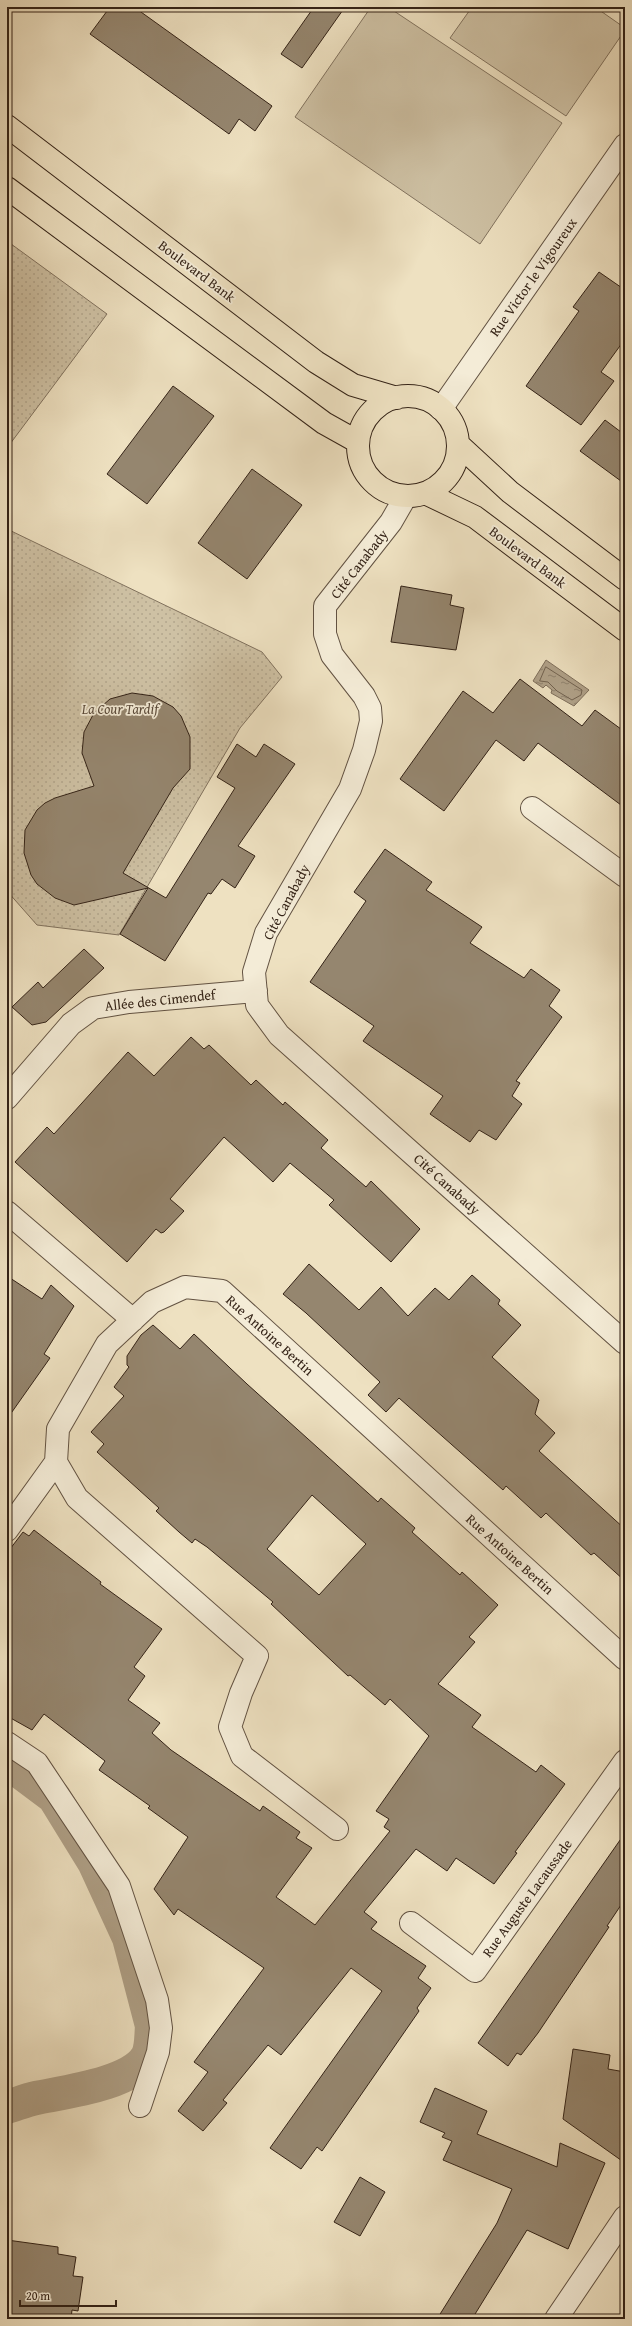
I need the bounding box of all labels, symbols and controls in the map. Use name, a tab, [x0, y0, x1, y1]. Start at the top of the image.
street label: Rue Victor le Vigoureux	[484, 213, 582, 340]
street label: Boulevard Bank	[154, 235, 241, 307]
street label: Boulevard Bank	[485, 521, 572, 593]
street label: Cité Canabady	[326, 525, 392, 603]
park label: La Cour Tardif	[81, 699, 161, 719]
street label: Cité Canabady	[258, 861, 314, 943]
street label: Allée des Cimendef	[104, 984, 218, 1016]
street label: Cité Canabady	[409, 1149, 485, 1219]
street label: Rue Antoine Bertin	[222, 1290, 318, 1380]
street label: Rue Antoine Bertin	[462, 1509, 558, 1599]
street label: Rue Auguste Lacaussade	[477, 1834, 577, 1961]
scale bar	[20, 2282, 116, 2308]
text: 20 m	[26, 2287, 50, 2304]

